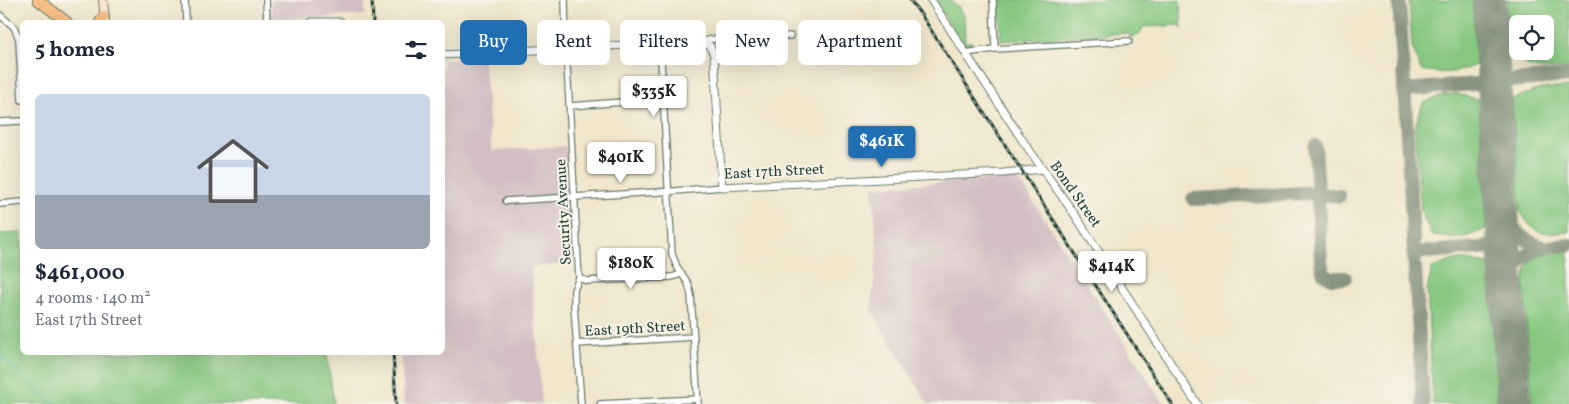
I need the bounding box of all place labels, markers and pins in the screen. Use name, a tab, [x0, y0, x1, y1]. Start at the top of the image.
pin: $335K	[619, 76, 689, 118]
pin: $461K	[847, 126, 917, 168]
pin: $401K	[586, 142, 656, 184]
pin: $180K	[596, 248, 666, 290]
pin: $414K	[1077, 250, 1147, 293]

